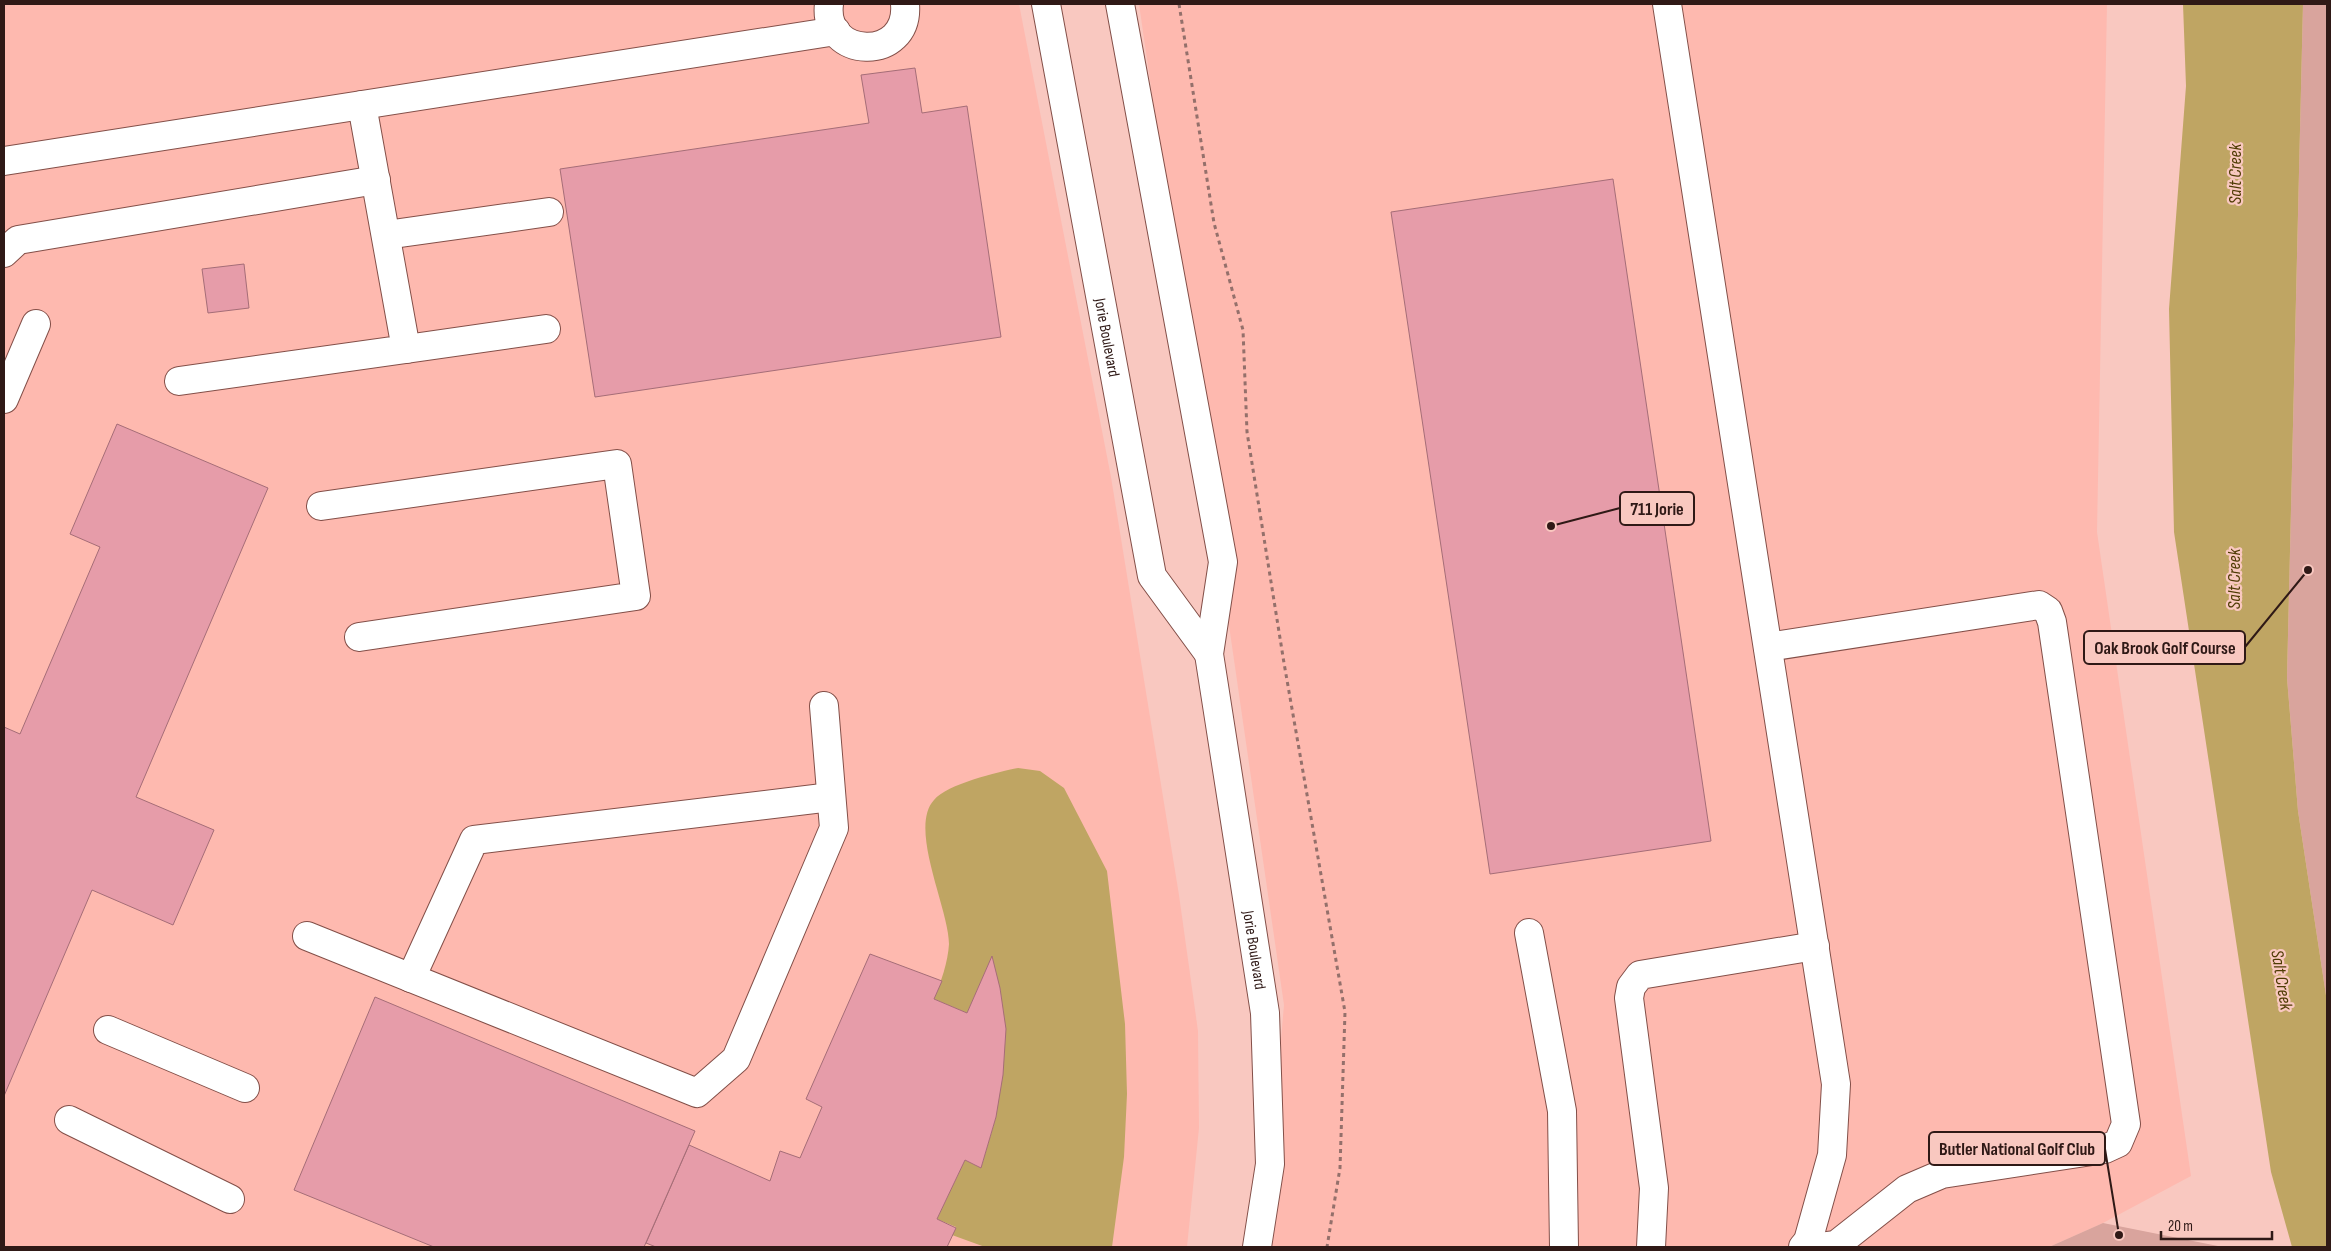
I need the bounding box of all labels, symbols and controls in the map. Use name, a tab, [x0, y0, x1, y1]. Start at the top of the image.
water label: Salt Creek	[2225, 143, 2246, 204]
street label: Jorie Boulevard	[1090, 296, 1123, 378]
callout: 711 Jorie	[1620, 492, 1694, 525]
text: 711 Jorie	[1630, 499, 1684, 520]
water label: Salt Creek	[2224, 548, 2245, 609]
callout: Oak Brook Golf Course	[2084, 631, 2245, 664]
text: Oak Brook Golf Course	[2094, 638, 2236, 659]
street label: Jorie Boulevard	[1238, 908, 1269, 991]
water label: Salt Creek	[2266, 949, 2297, 1013]
callout: Butler National Golf Club	[1929, 1132, 2105, 1165]
text: Butler National Golf Club	[1939, 1139, 2095, 1160]
scale bar	[2161, 1208, 2272, 1240]
text: 20 m	[2168, 1217, 2193, 1236]

